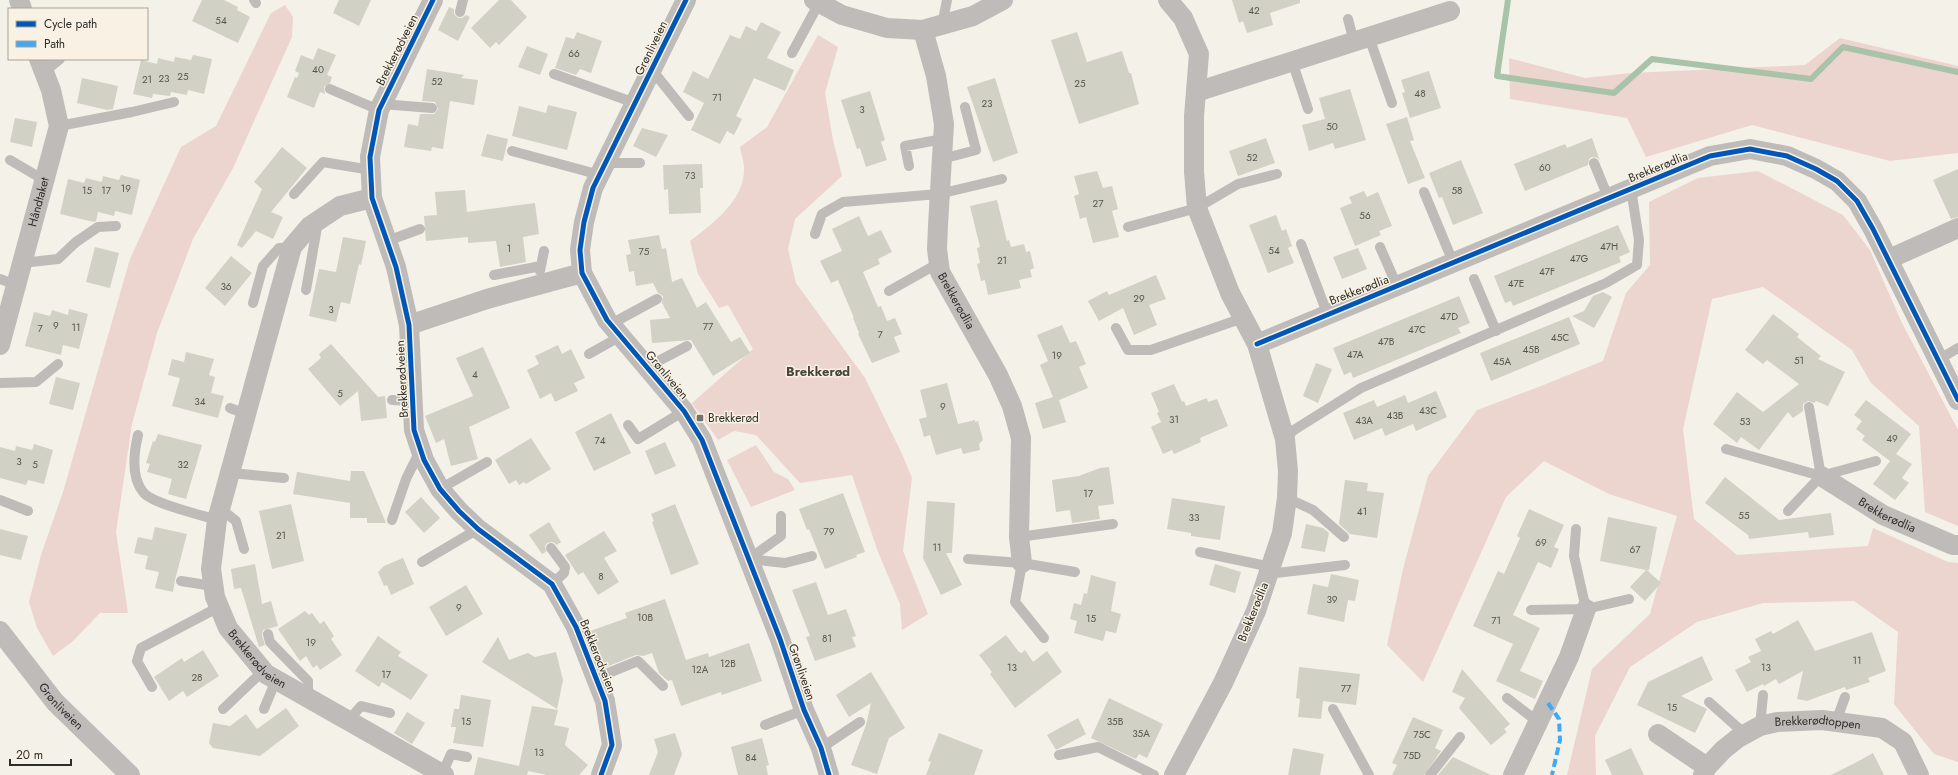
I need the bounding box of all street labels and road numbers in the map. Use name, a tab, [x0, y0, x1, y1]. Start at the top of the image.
street label: Brekkerødveien	[371, 11, 423, 89]
street label: Grønliveien	[630, 18, 672, 78]
street label: Brekkerødlia	[1626, 147, 1691, 187]
street label: Håndtaket	[23, 175, 54, 229]
street label: Brekkerødlia	[933, 269, 980, 333]
street label: Brekkerødlia	[1327, 270, 1392, 310]
street label: Brekkerødveien	[391, 340, 413, 418]
street label: Grønliveien	[641, 347, 693, 403]
street label: Brekkerødlia	[1855, 493, 1919, 537]
street label: Brekkerødlia	[1233, 579, 1273, 644]
street label: Brekkerødveien	[575, 617, 621, 695]
street label: Brekkerødveien	[224, 625, 290, 693]
street label: Grønliveien	[784, 641, 820, 703]
street label: Grønliveien	[34, 679, 88, 734]
street label: Brekkerødtoppen	[1774, 711, 1862, 734]

